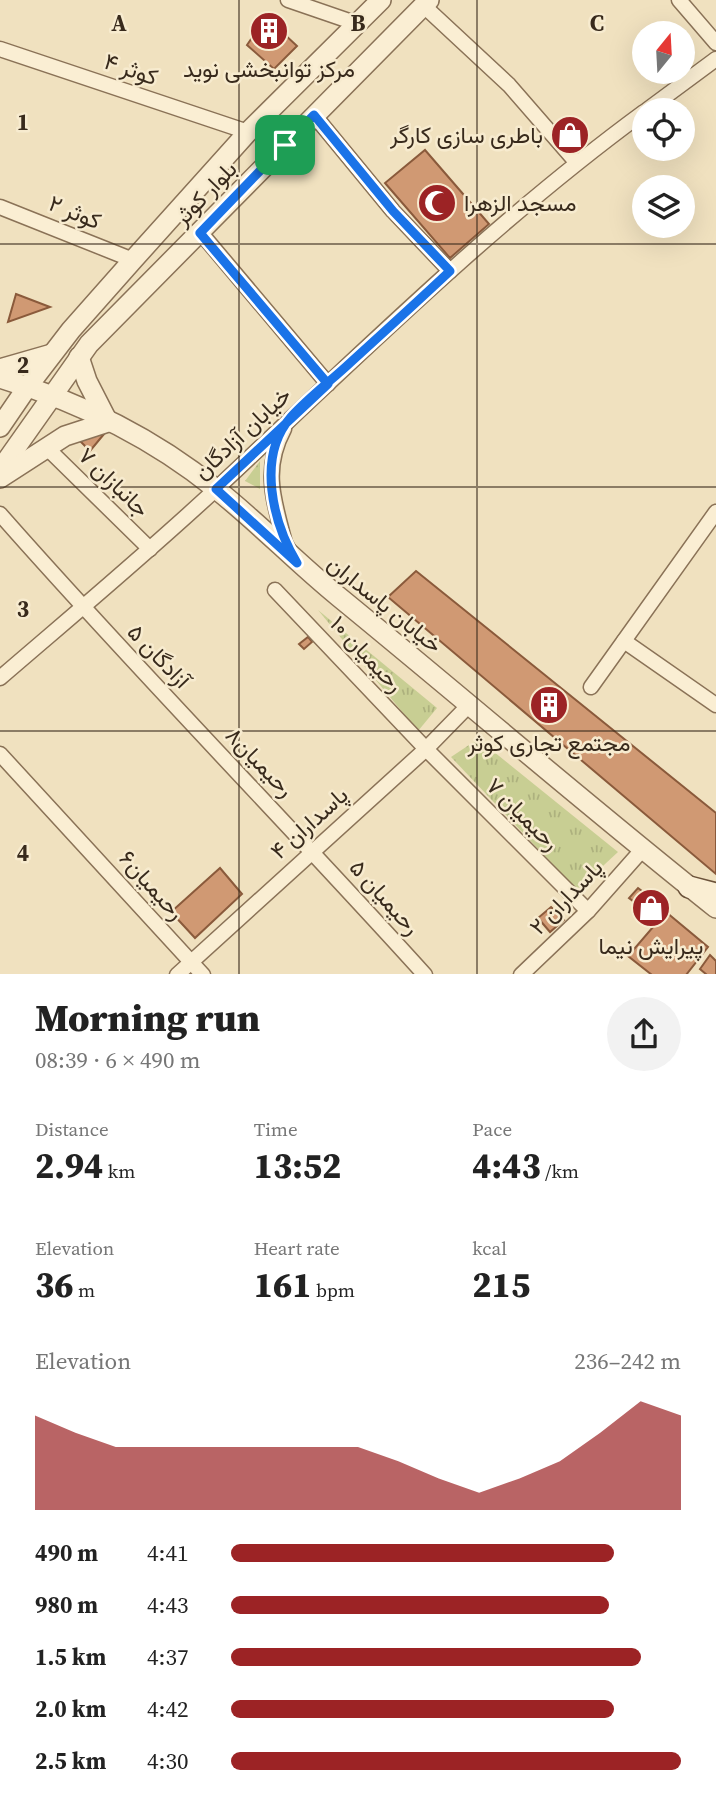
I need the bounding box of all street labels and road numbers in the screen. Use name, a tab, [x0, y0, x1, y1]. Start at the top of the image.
street label: کوثر ۴	[100, 45, 162, 93]
street label: بلوار کوثر	[165, 153, 244, 233]
street label: کوثر ۲	[44, 187, 106, 237]
street label: خیابان آزادگان	[186, 379, 298, 487]
street label: جانبازان ۷	[71, 440, 157, 524]
street label: خیابان پاسداران	[321, 548, 449, 660]
street label: رحیمیان ۱۰	[323, 608, 411, 700]
street label: آزادگان ۵	[120, 617, 199, 697]
street label: رحیمیان۸	[218, 720, 302, 804]
street label: رحیمیان ۷	[479, 770, 567, 858]
street label: پاسداران ۴	[263, 779, 355, 867]
street label: رحیمیان۶	[112, 843, 192, 927]
street label: رحیمیان ۵	[342, 852, 428, 942]
street label: پاسداران ۲	[522, 852, 610, 942]

